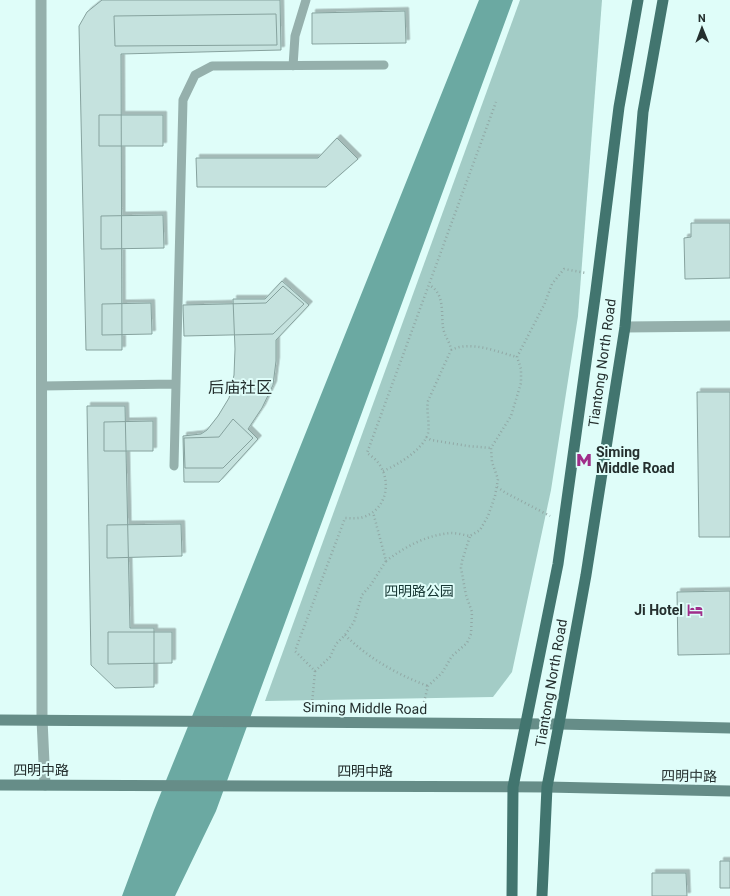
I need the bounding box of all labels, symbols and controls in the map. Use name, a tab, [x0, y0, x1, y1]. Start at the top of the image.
north arrow	[682, 8, 722, 48]
text: N	[698, 12, 706, 25]
street label: Tiantong North Road	[585, 298, 619, 428]
district label: 后庙社区	[208, 378, 272, 397]
place label: Siming Middle Road	[596, 444, 675, 476]
metro station icon: Siming Middle Road	[575, 451, 593, 469]
park label: 四明路公园	[384, 583, 454, 599]
hotel icon: Ji Hotel	[686, 601, 704, 619]
place label: Ji Hotel	[634, 602, 683, 618]
street label: Tiantong North Road	[532, 618, 570, 748]
street label: Siming Middle Road	[303, 699, 427, 717]
street label: 四明中路	[13, 762, 69, 778]
street label: 四明中路	[337, 763, 393, 779]
street label: 四明中路	[661, 768, 717, 784]

